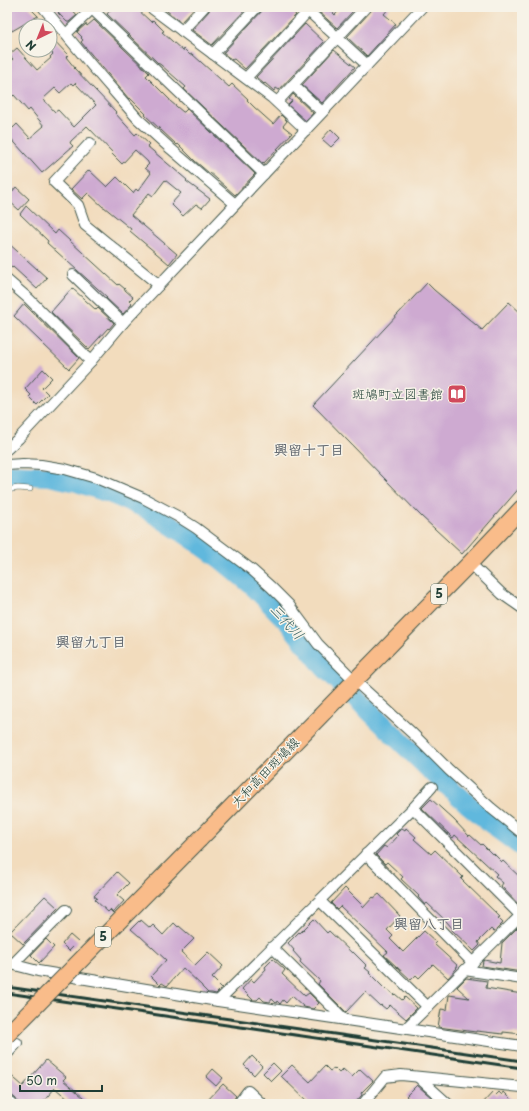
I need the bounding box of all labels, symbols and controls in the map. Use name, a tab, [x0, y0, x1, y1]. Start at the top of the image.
north arrow	[18, 18, 58, 58]
text: N	[22, 36, 40, 55]
library icon: 斑鳩町立図書館	[446, 383, 468, 405]
place label: 斑鳩町立図書館	[352, 384, 443, 403]
district label: 興留十丁目	[274, 439, 344, 460]
road number: 5	[431, 584, 447, 604]
water label: 三代川	[266, 599, 309, 644]
district label: 興留九丁目	[56, 631, 126, 652]
street label: 大和高田斑鳩線	[226, 732, 304, 811]
district label: 興留八丁目	[394, 913, 464, 934]
road number: 5	[95, 927, 111, 947]
scale bar	[20, 1067, 102, 1093]
text: 50 m	[26, 1071, 57, 1089]

